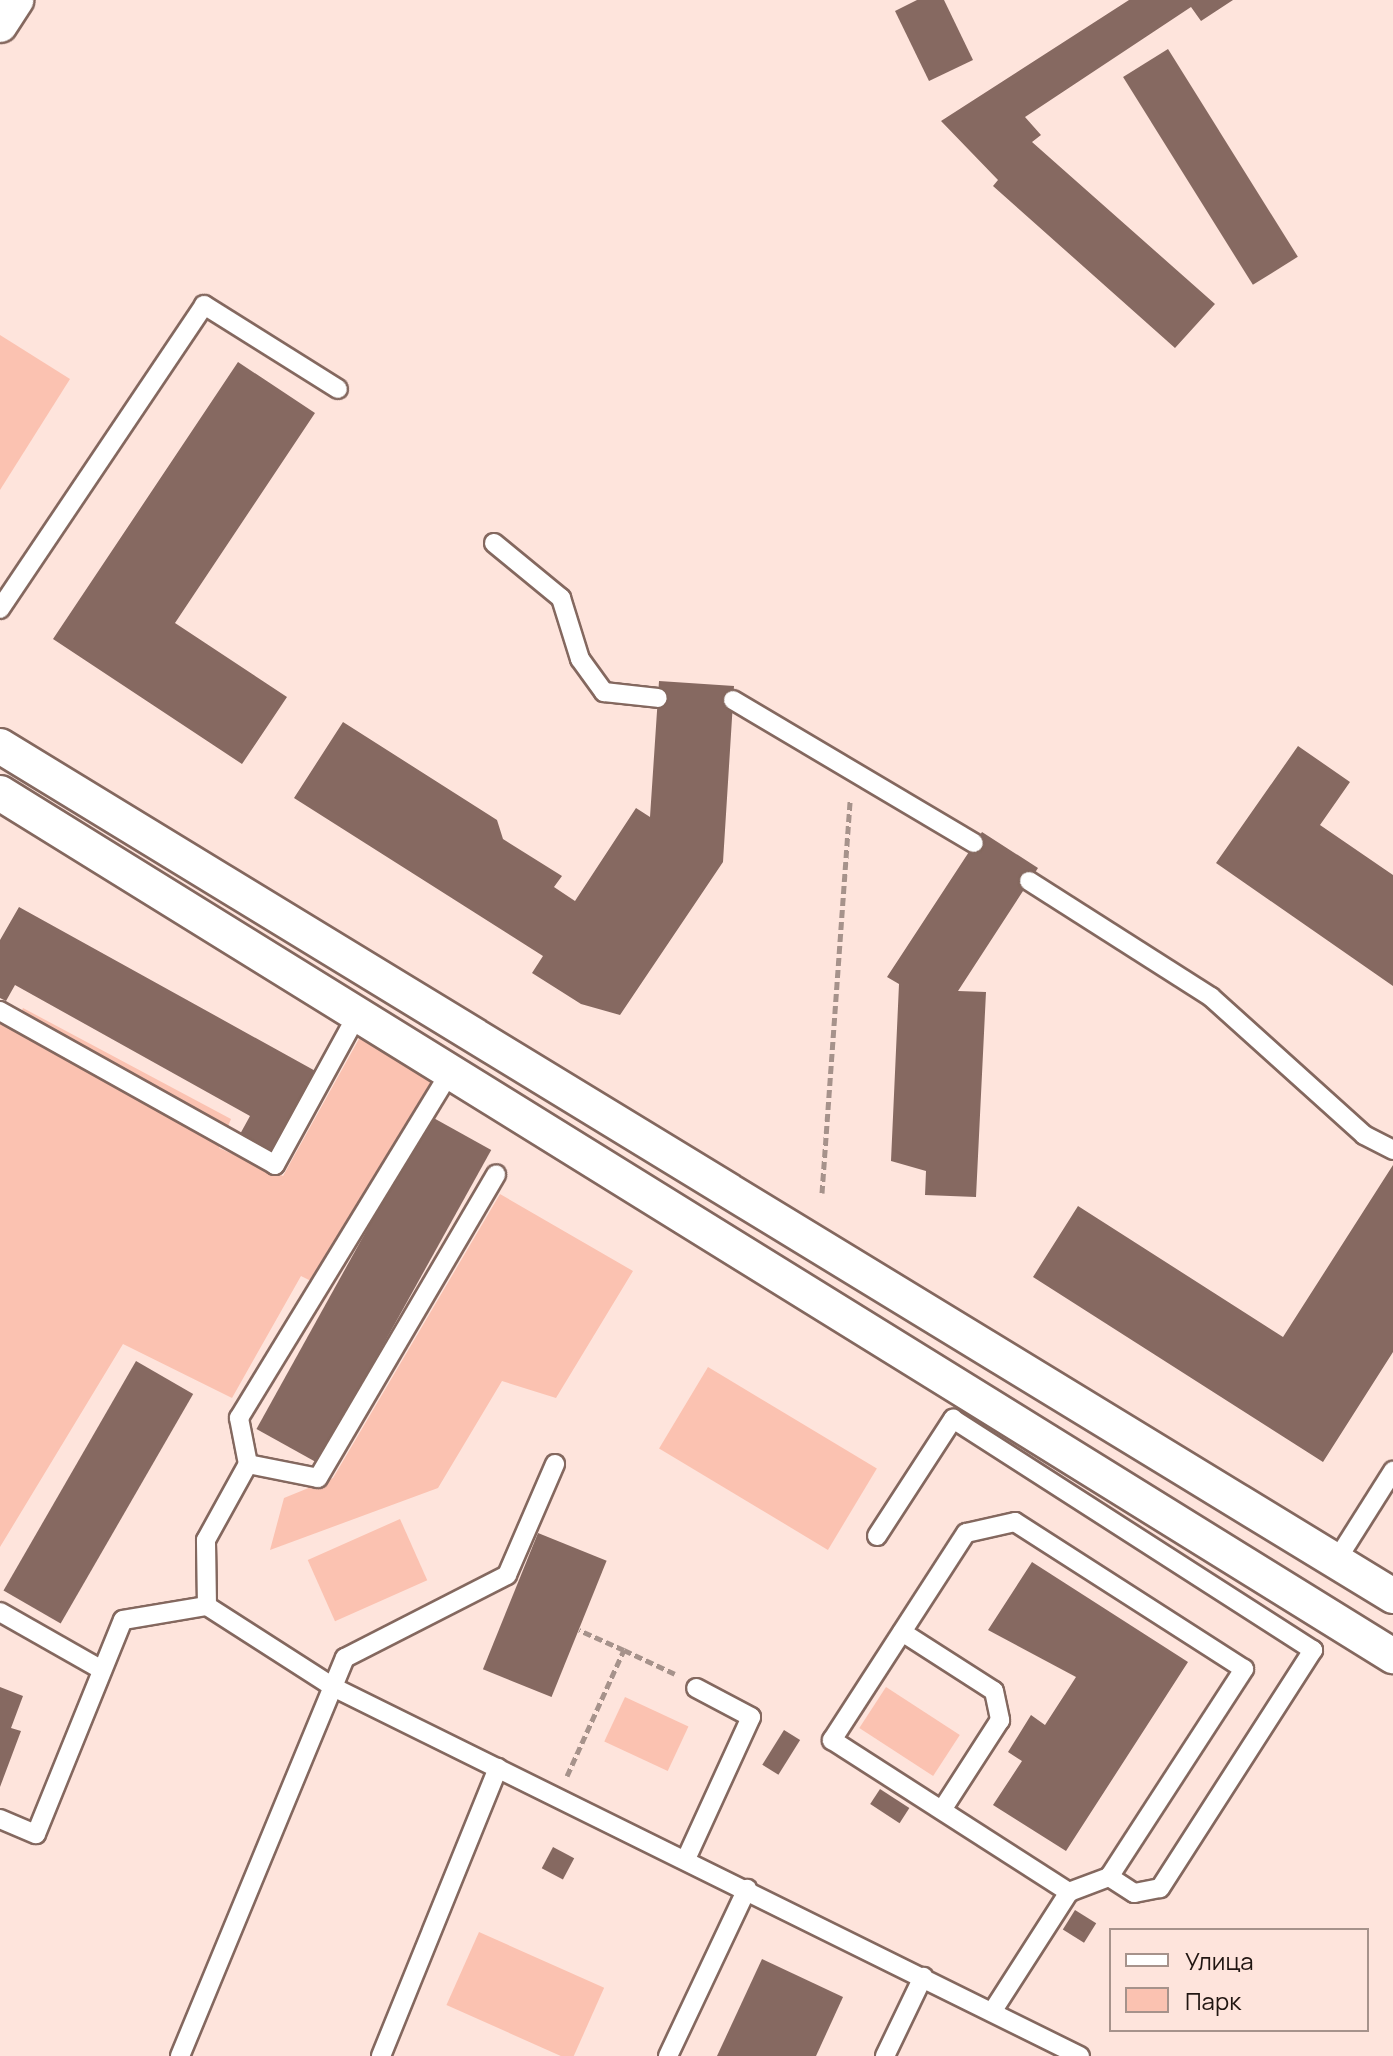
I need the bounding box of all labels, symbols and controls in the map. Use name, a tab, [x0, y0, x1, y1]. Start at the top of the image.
legend	[1109, 1928, 1369, 2032]
text: Улица	[1185, 1944, 1254, 1977]
text: Парк	[1185, 1984, 1241, 2017]

